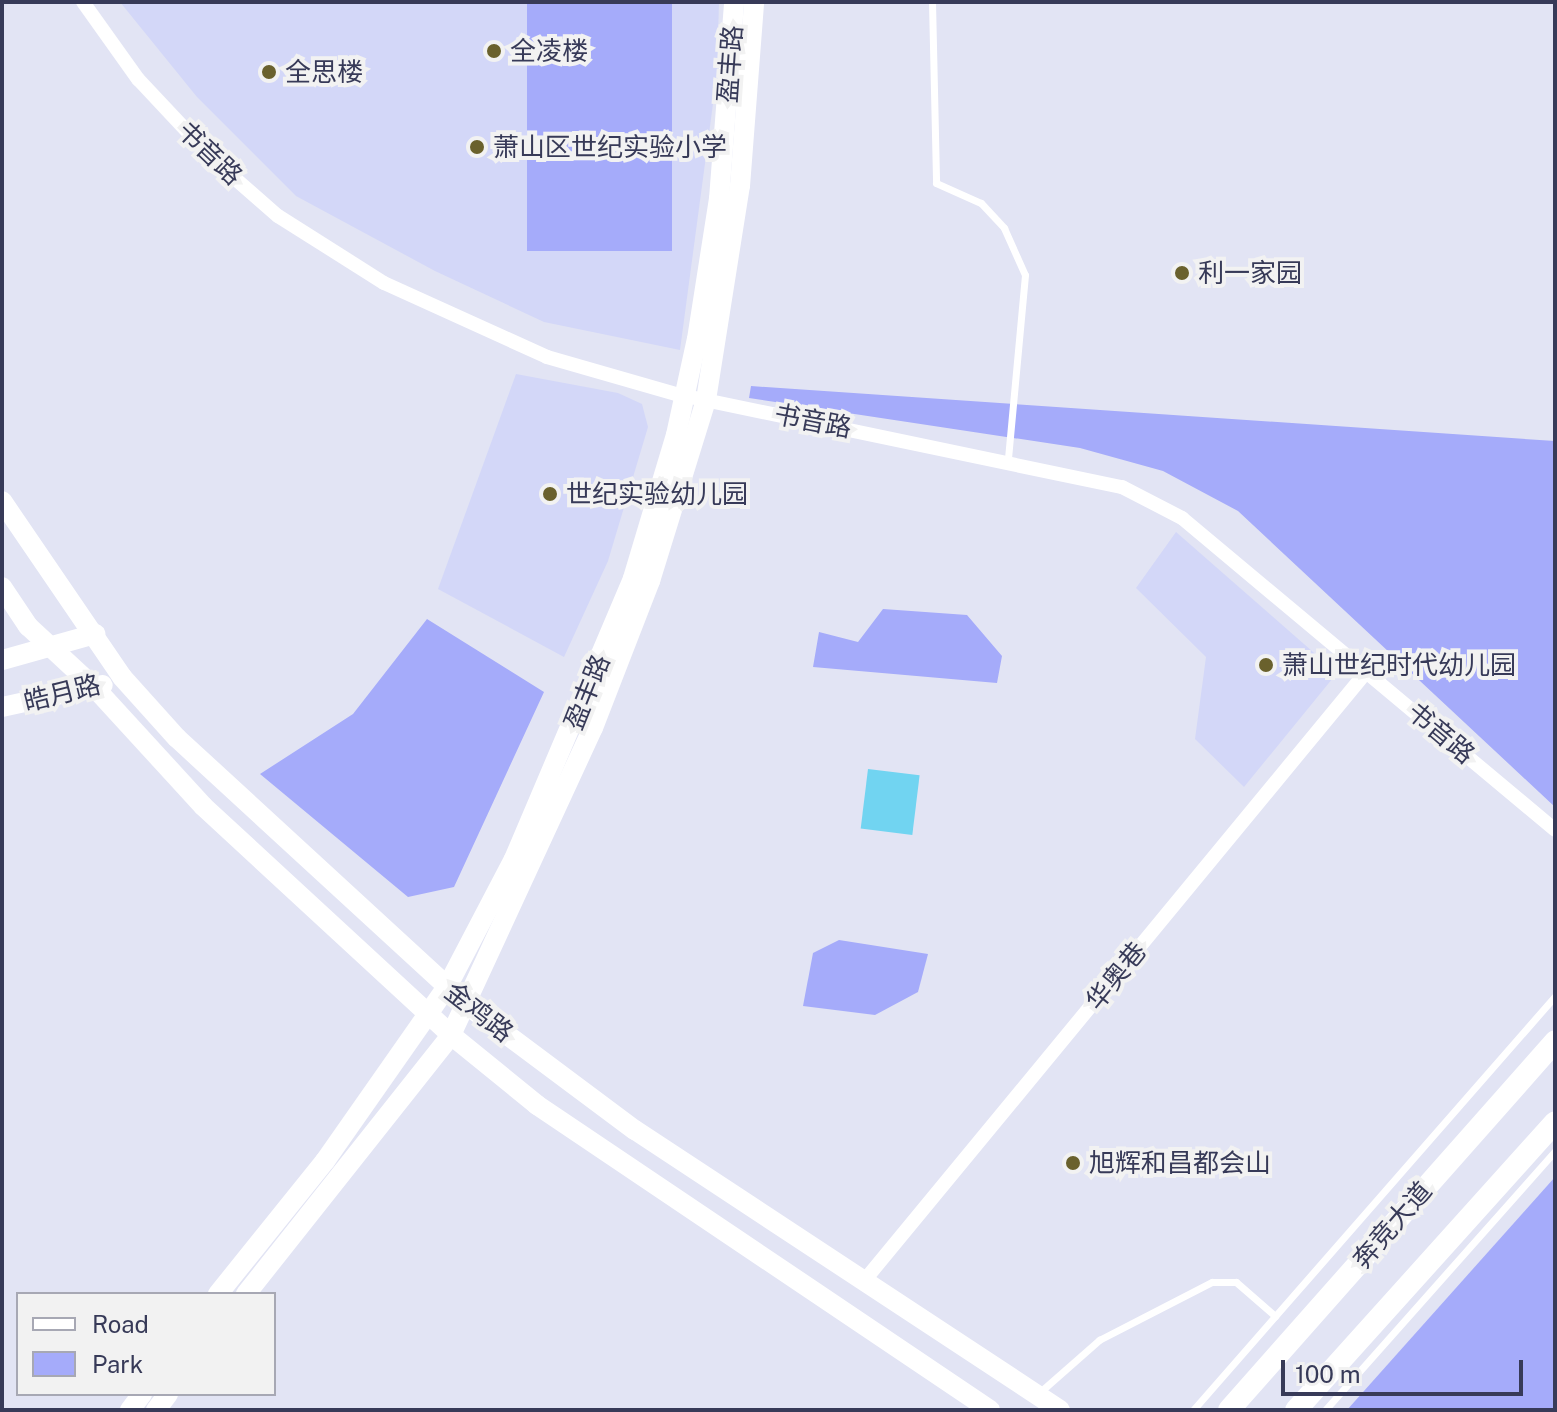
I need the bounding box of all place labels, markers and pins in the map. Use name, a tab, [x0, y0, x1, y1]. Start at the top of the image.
place label: 全凌楼	[510, 35, 588, 67]
marker: 全凌楼	[485, 42, 503, 60]
place label: 全思楼	[285, 56, 363, 88]
marker: 全思楼	[260, 63, 278, 81]
place label: 萧山区世纪实验小学	[493, 131, 727, 163]
marker: 萧山区世纪实验小学	[468, 138, 486, 156]
place label: 利一家园	[1198, 257, 1302, 289]
marker: 利一家园	[1173, 264, 1191, 282]
place label: 世纪实验幼儿园	[566, 478, 748, 510]
marker: 世纪实验幼儿园	[541, 485, 559, 503]
place label: 萧山世纪时代幼儿园	[1282, 649, 1516, 681]
marker: 萧山世纪时代幼儿园	[1257, 656, 1275, 674]
place label: 旭辉和昌都会山	[1089, 1147, 1271, 1179]
marker: 旭辉和昌都会山	[1064, 1154, 1082, 1172]

